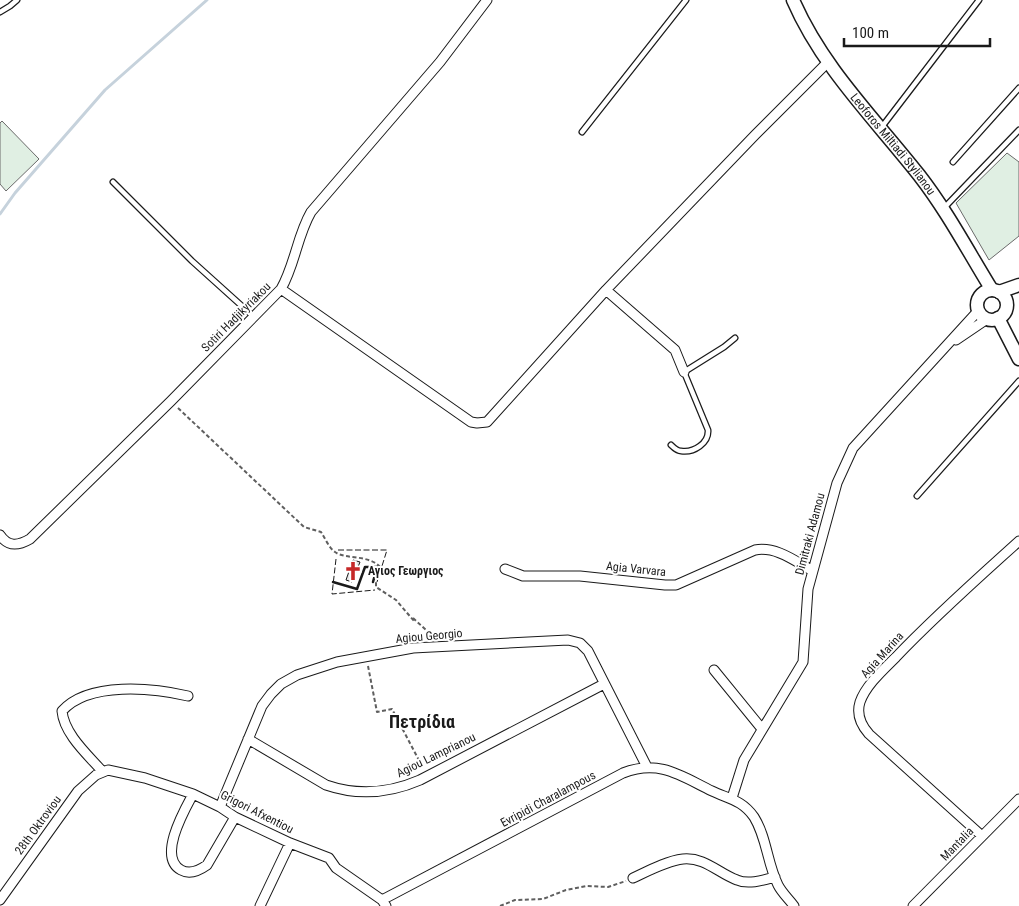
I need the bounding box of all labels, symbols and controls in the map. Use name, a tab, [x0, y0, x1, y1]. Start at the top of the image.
scale bar	[844, 15, 990, 47]
text: 100 m	[852, 24, 889, 42]
street label: Leoforos Miltiadi Stylianou	[847, 91, 939, 198]
street label: Sotiri Hadjikyriakou	[198, 279, 274, 355]
street label: Dimitraki Adamou	[792, 491, 828, 577]
street label: Agia Varvara	[605, 559, 667, 579]
church icon: Αγιος Γεωργιος	[342, 560, 364, 582]
place label: Αγιος Γεωργιος	[368, 564, 444, 578]
street label: Agiou Georgio	[395, 626, 463, 646]
street label: Agia Marina	[858, 629, 906, 681]
district label: Πετρίδια	[389, 711, 455, 732]
street label: Agiou Lamprianou	[394, 730, 478, 780]
street label: Evripidi Charalampous	[498, 768, 598, 830]
street label: Grigori Afxentiou	[218, 788, 296, 836]
street label: 28th Oktroviou	[12, 793, 64, 857]
street label: Mantalia	[938, 824, 977, 864]

